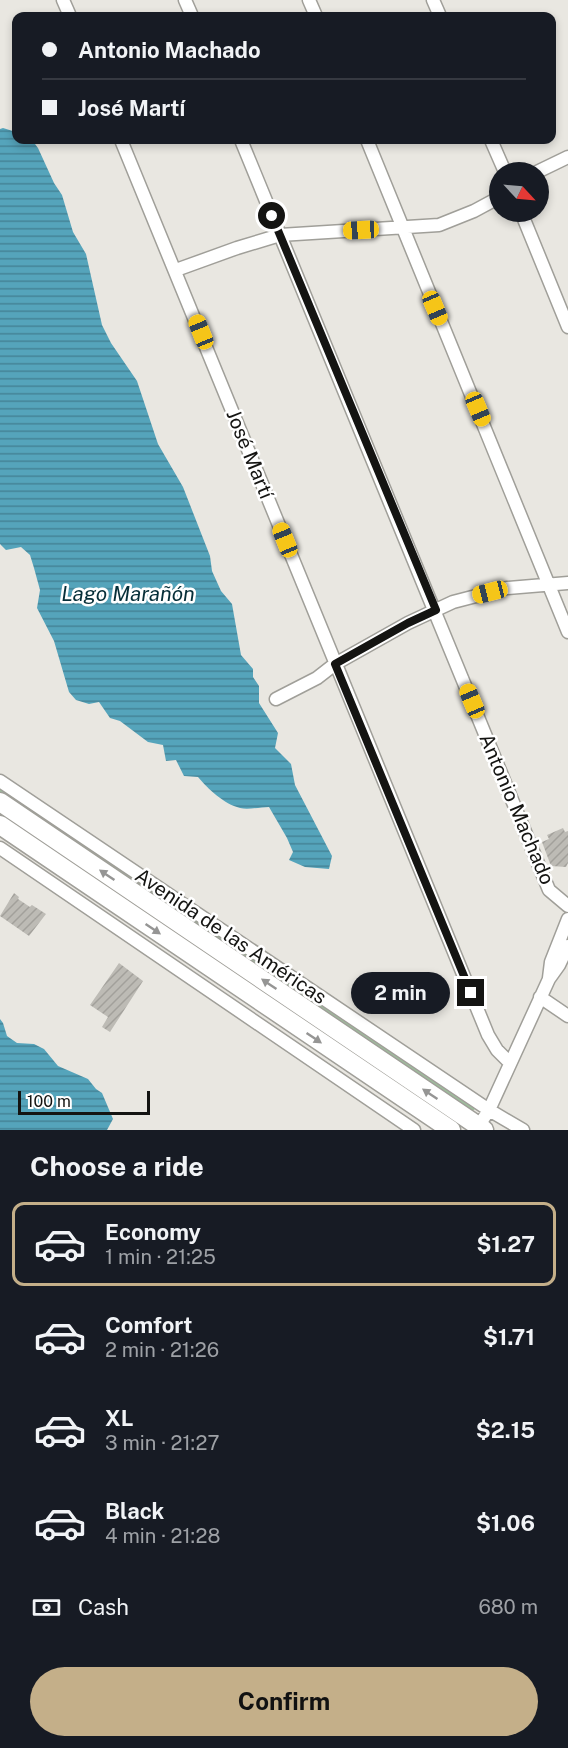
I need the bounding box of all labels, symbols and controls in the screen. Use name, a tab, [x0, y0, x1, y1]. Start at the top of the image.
text: Antonio Machado	[78, 37, 261, 63]
text: José Martí	[78, 95, 185, 121]
north arrow	[489, 162, 549, 222]
map controls	[489, 162, 549, 222]
route start	[258, 202, 285, 229]
car	[343, 220, 379, 240]
car	[420, 288, 450, 328]
car	[186, 312, 216, 352]
car	[463, 389, 493, 429]
street label: José Martí	[221, 406, 279, 503]
car	[270, 520, 300, 560]
car	[470, 579, 510, 605]
water label: Lago Marañón	[61, 581, 195, 606]
car	[457, 681, 487, 721]
street label: Antonio Machado	[474, 730, 560, 888]
street label: Avenida de las Américas	[131, 863, 331, 1009]
one-way arrow	[99, 870, 115, 881]
one-way arrow	[144, 923, 160, 935]
callout: 2 min	[351, 972, 450, 1014]
one-way arrow	[261, 978, 277, 990]
route end	[457, 979, 484, 1006]
text: 2 min	[374, 981, 427, 1005]
one-way arrow	[306, 1032, 322, 1044]
scale bar	[18, 1088, 150, 1116]
one-way arrow	[422, 1089, 438, 1100]
text: 100 m	[27, 1092, 71, 1111]
text: Choose a ride	[30, 1150, 204, 1182]
icon: car	[33, 1217, 87, 1271]
text: Economy	[105, 1219, 201, 1245]
text: $1.27	[477, 1231, 535, 1257]
text: 1 min · 21:25	[105, 1245, 216, 1269]
icon: car	[33, 1310, 87, 1364]
text: Comfort	[105, 1312, 192, 1338]
text: $1.71	[483, 1324, 535, 1350]
text: 2 min · 21:26	[105, 1338, 219, 1362]
icon: car	[33, 1403, 87, 1457]
text: XL	[105, 1405, 133, 1431]
text: $2.15	[476, 1417, 535, 1443]
text: 3 min · 21:27	[105, 1431, 219, 1455]
icon: car	[33, 1496, 87, 1550]
text: Black	[105, 1498, 164, 1524]
text: $1.06	[476, 1510, 535, 1536]
text: 4 min · 21:28	[105, 1524, 220, 1548]
icon: cash	[30, 1591, 63, 1624]
text: Cash	[78, 1594, 129, 1620]
text: 680 m	[478, 1595, 538, 1619]
button: Confirm	[30, 1667, 538, 1736]

